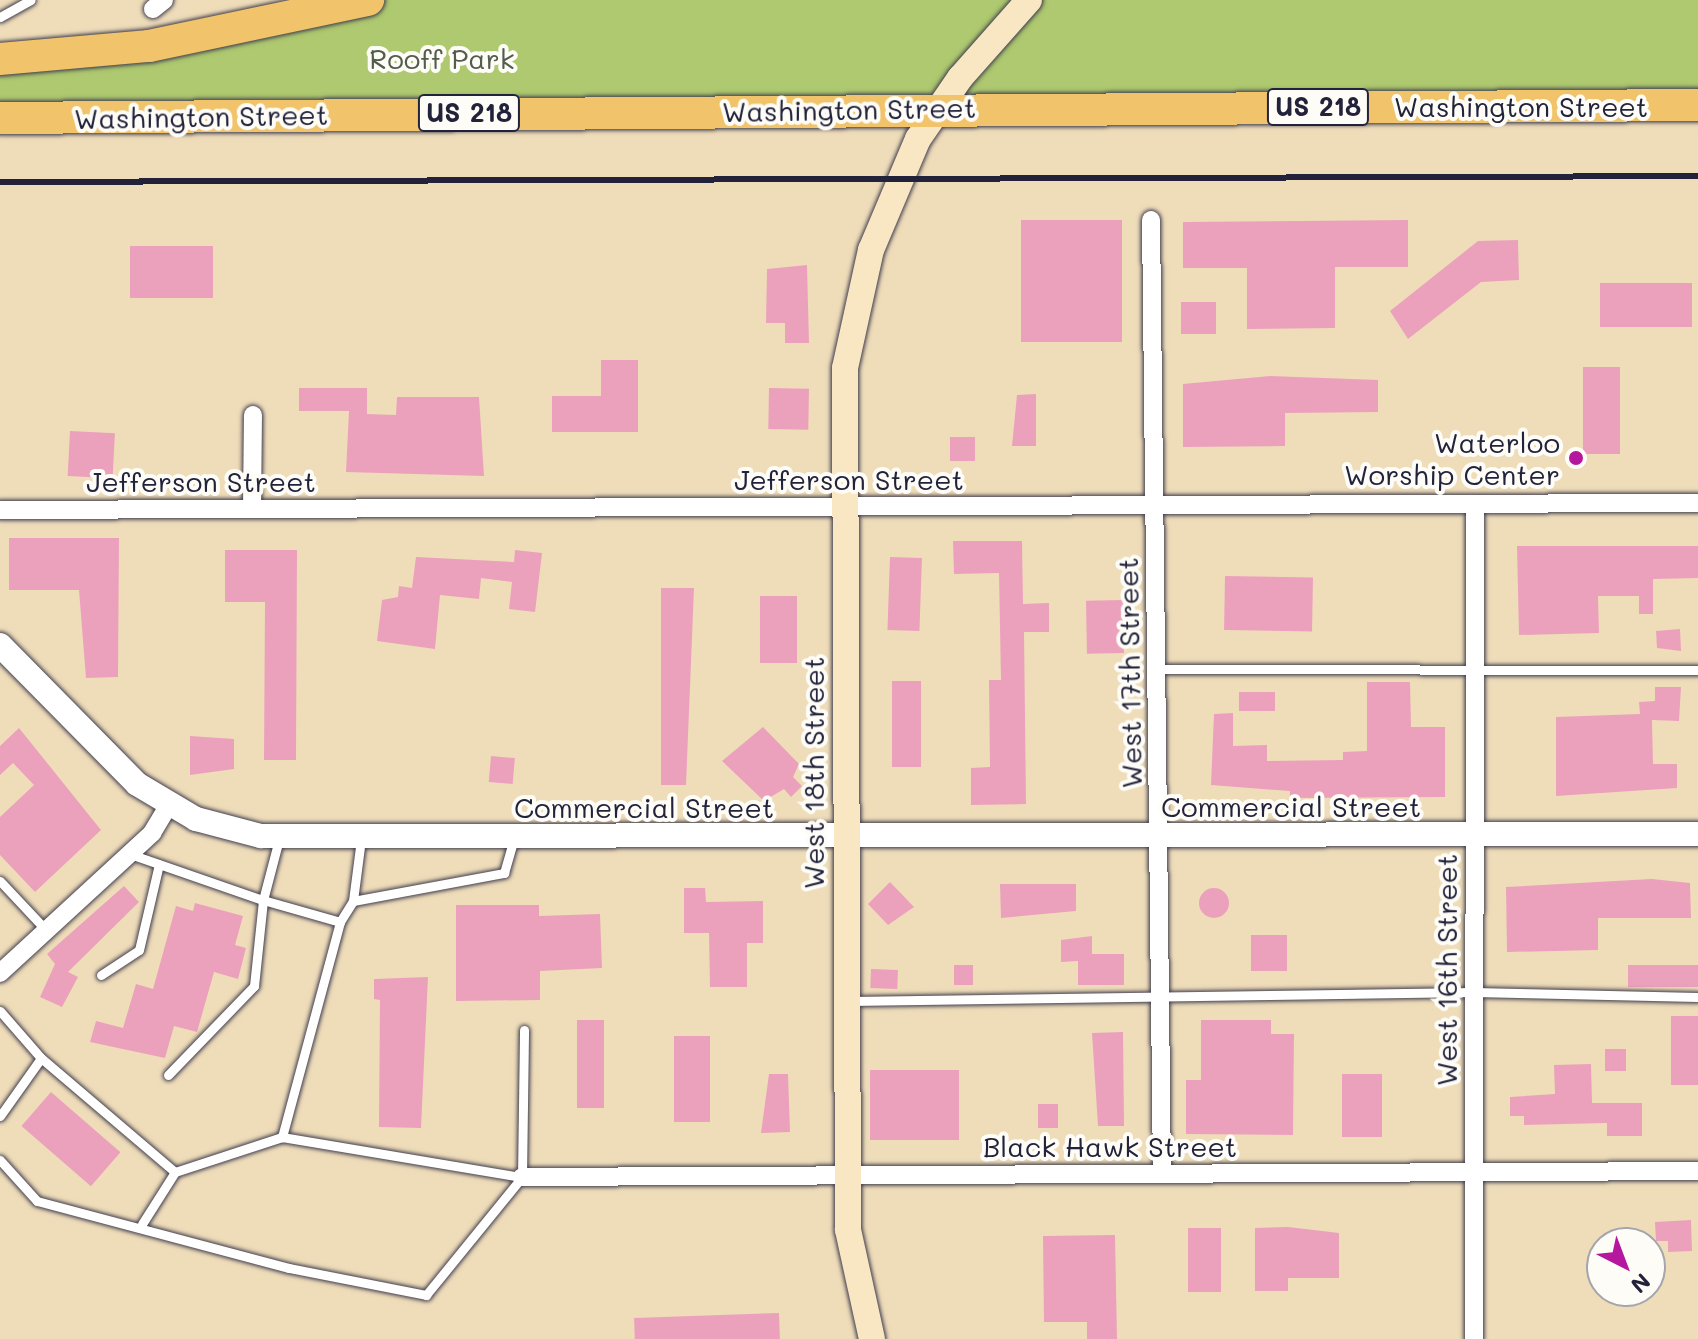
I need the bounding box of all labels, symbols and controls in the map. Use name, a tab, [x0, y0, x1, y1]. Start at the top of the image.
park label: Rooff Park	[369, 41, 515, 75]
road number: US 218	[1266, 85, 1370, 129]
street label: Washington Street	[1394, 89, 1648, 123]
street label: Washington Street	[722, 90, 976, 128]
road number: US 218	[417, 91, 521, 135]
street label: Washington Street	[74, 97, 328, 135]
place label: Waterloo Worship Center	[1344, 425, 1560, 491]
marker: Waterloo Worship Center	[1567, 449, 1585, 467]
street label: Jefferson Street	[734, 462, 964, 496]
street label: Jefferson Street	[86, 464, 316, 498]
street label: West 17th Street	[1110, 557, 1148, 789]
street label: West 18th Street	[796, 657, 830, 889]
street label: Commercial Street	[1161, 789, 1421, 823]
street label: Commercial Street	[514, 790, 774, 824]
street label: West 16th Street	[1429, 854, 1463, 1086]
street label: Black Hawk Street	[983, 1129, 1237, 1163]
north arrow	[1586, 1227, 1666, 1307]
text: N	[1625, 1267, 1657, 1300]

